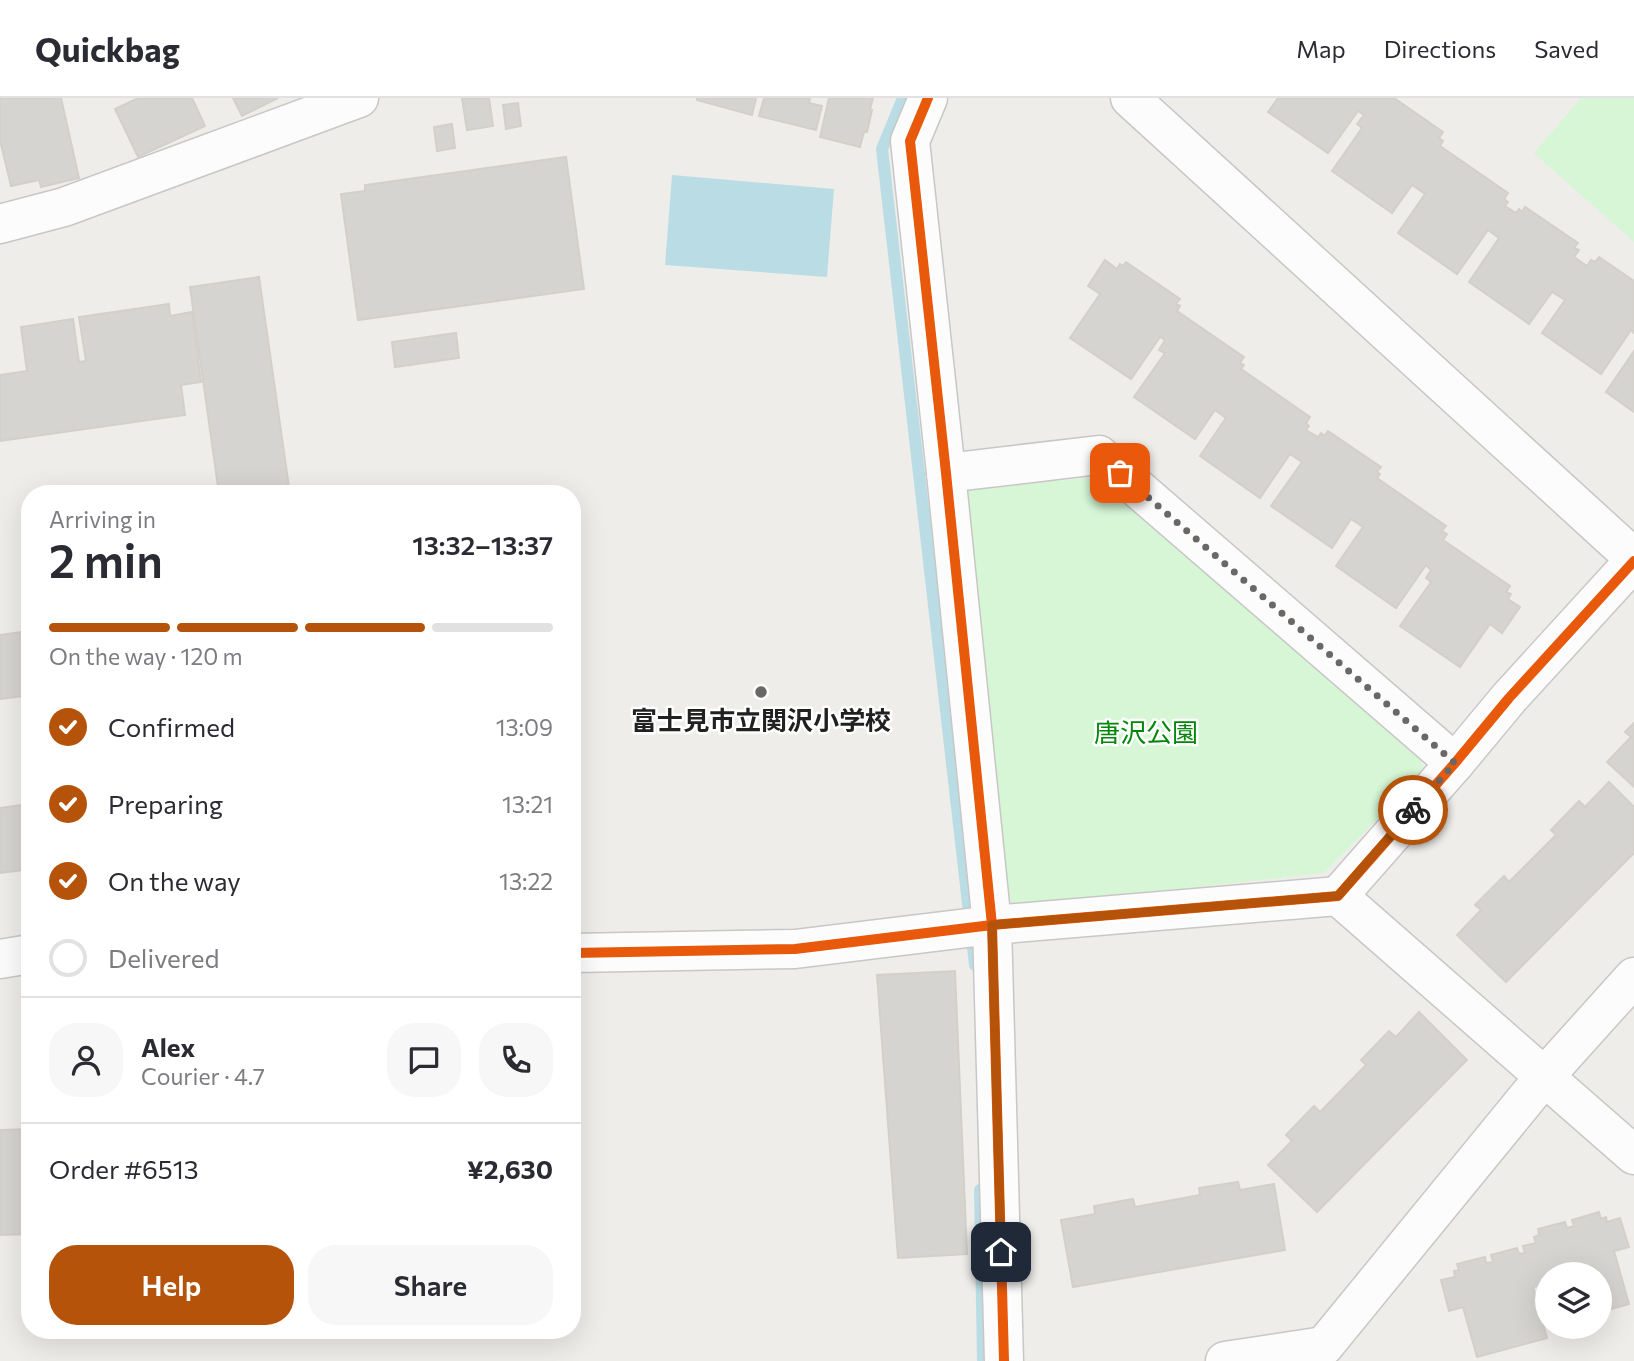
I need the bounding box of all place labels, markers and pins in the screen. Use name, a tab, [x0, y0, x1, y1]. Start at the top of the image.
pin	[1090, 443, 1150, 503]
marker: 富士見市立関沢小学校	[753, 684, 769, 700]
place label: 富士見市立関沢小学校	[631, 704, 891, 735]
pin	[971, 1222, 1031, 1282]

